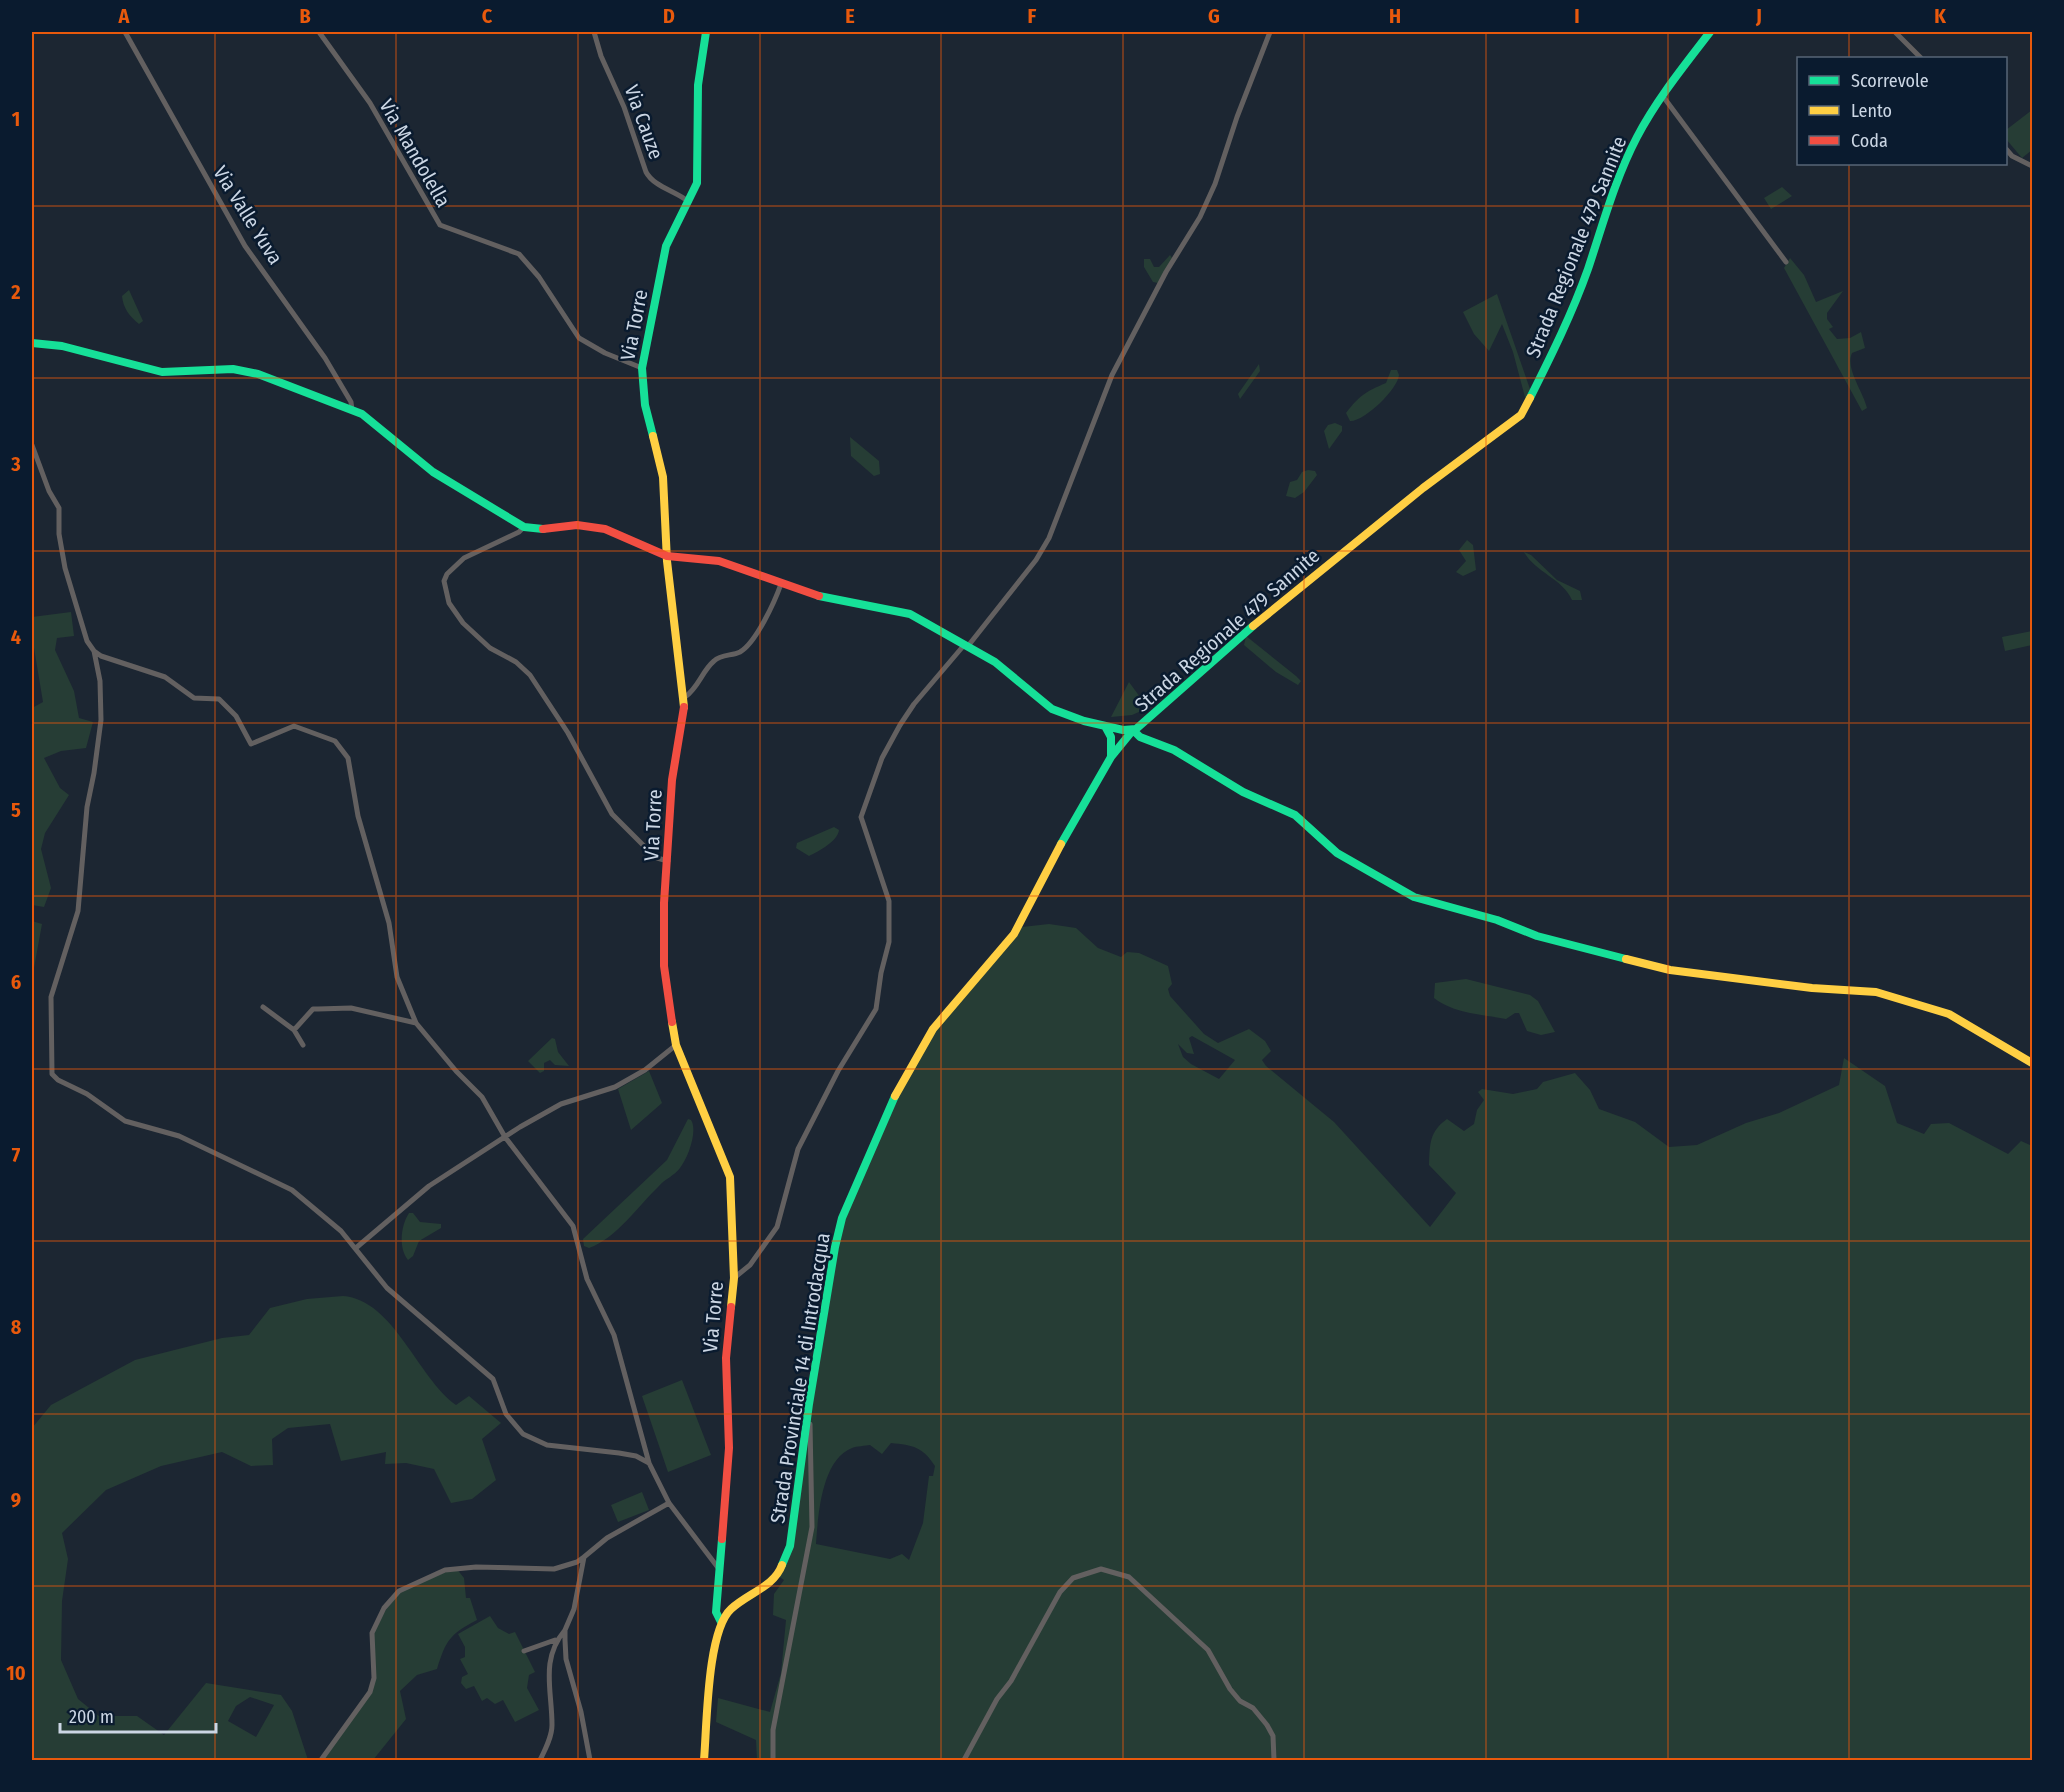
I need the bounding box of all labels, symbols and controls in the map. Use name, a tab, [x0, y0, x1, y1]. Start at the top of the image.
text: A	[118, 4, 131, 28]
text: B	[299, 4, 311, 28]
text: C	[482, 4, 493, 28]
text: D	[663, 4, 675, 28]
text: E	[845, 4, 855, 28]
text: F	[1028, 4, 1037, 28]
text: G	[1208, 4, 1220, 28]
text: H	[1389, 4, 1401, 28]
text: I	[1574, 4, 1580, 28]
text: J	[1755, 4, 1762, 28]
text: K	[1934, 4, 1946, 28]
legend	[1797, 57, 2007, 165]
text: Scorrevole	[1851, 70, 1929, 92]
street label: Via Cauze	[619, 81, 669, 163]
street label: Via Mandolella	[374, 95, 456, 211]
text: Lento	[1851, 100, 1892, 122]
text: 1	[12, 107, 20, 131]
text: Coda	[1851, 130, 1888, 152]
street label: Strada Regionale 479 Sannite	[1521, 133, 1631, 361]
street label: Via Valle Yuva	[208, 161, 288, 269]
text: 2	[10, 280, 21, 304]
street label: Via Torre	[615, 288, 653, 362]
text: 3	[10, 452, 21, 476]
street label: Strada Regionale 479 Sannite	[1130, 543, 1324, 717]
text: 4	[11, 625, 21, 649]
street label: Via Torre	[639, 789, 667, 861]
text: 5	[11, 798, 21, 822]
text: 6	[11, 970, 21, 994]
text: 7	[12, 1143, 21, 1167]
street label: Strada Provinciale 14 di Introdacqua	[765, 1231, 835, 1525]
street label: Via Torre	[698, 1280, 728, 1354]
text: 8	[11, 1315, 22, 1339]
text: 9	[11, 1488, 21, 1512]
text: 10	[6, 1661, 26, 1685]
scale bar	[60, 1696, 216, 1734]
text: 200 m	[69, 1706, 114, 1728]

